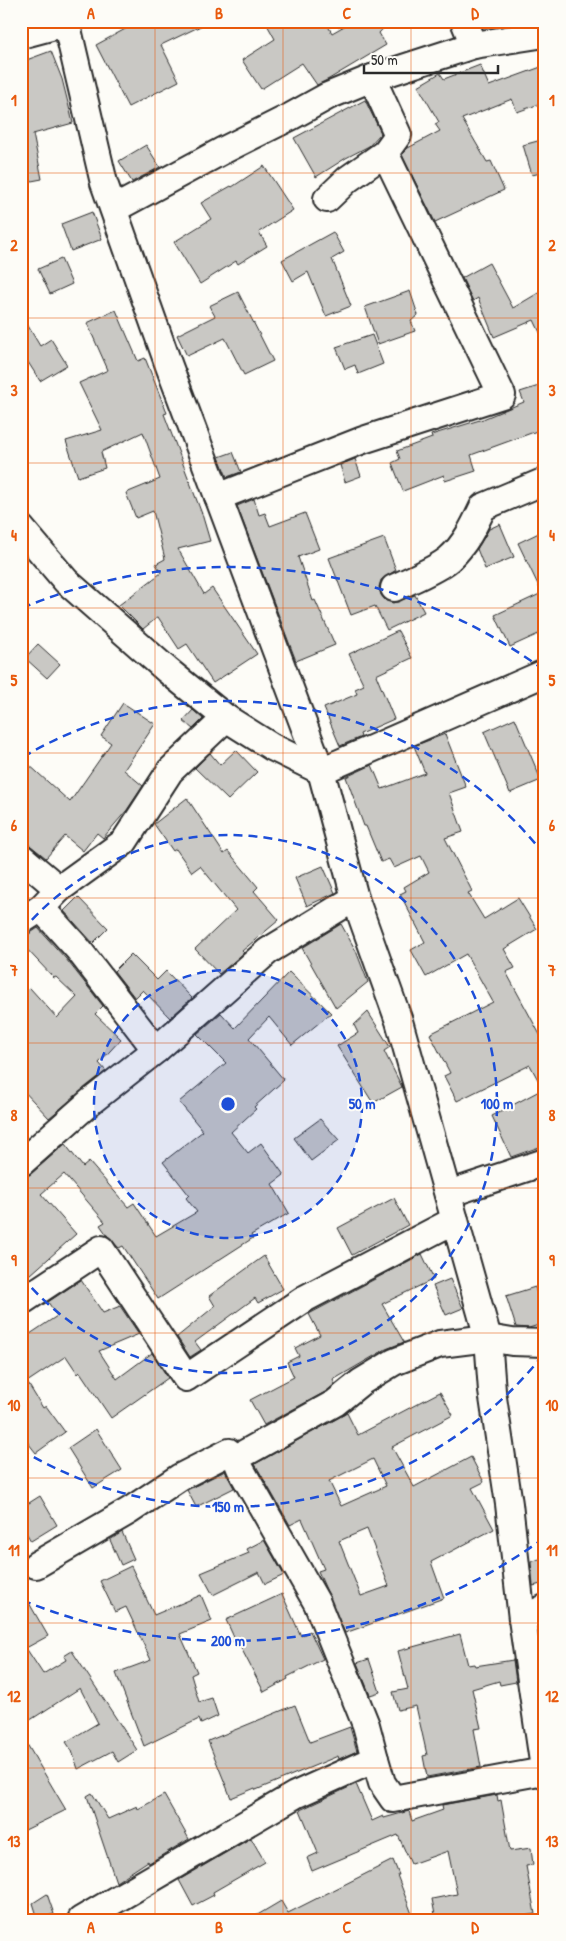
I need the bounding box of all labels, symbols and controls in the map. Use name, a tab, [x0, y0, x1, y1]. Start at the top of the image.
text: A	[87, 2, 95, 24]
text: B	[215, 2, 223, 24]
text: C	[343, 2, 352, 24]
text: D	[471, 2, 479, 24]
scale bar	[364, 42, 497, 74]
text: 50 m	[371, 49, 398, 70]
text: 1	[11, 89, 17, 111]
text: 1	[549, 89, 555, 111]
text: 2	[10, 234, 18, 256]
text: 2	[548, 234, 556, 256]
text: 3	[10, 379, 18, 401]
text: 3	[548, 379, 556, 401]
text: 4	[11, 524, 17, 546]
text: 4	[549, 524, 555, 546]
text: 5	[11, 669, 18, 691]
text: 5	[549, 669, 556, 691]
text: 6	[11, 814, 18, 836]
text: 6	[549, 814, 556, 836]
text: 7	[9, 959, 18, 981]
text: 7	[547, 959, 556, 981]
text: 50 m	[349, 1093, 375, 1114]
text: 100 m	[481, 1093, 513, 1114]
centre of rings	[219, 1095, 237, 1113]
text: 8	[11, 1104, 18, 1126]
text: 8	[549, 1104, 556, 1126]
text: 9	[11, 1249, 17, 1271]
text: 9	[549, 1249, 555, 1271]
text: 10	[8, 1394, 20, 1416]
text: 10	[546, 1394, 558, 1416]
text: 150 m	[212, 1496, 244, 1517]
text: 11	[8, 1539, 20, 1561]
text: 11	[546, 1539, 558, 1561]
text: 200 m	[211, 1630, 245, 1651]
text: 12	[7, 1685, 21, 1707]
text: 12	[545, 1685, 559, 1707]
text: 13	[8, 1830, 20, 1852]
text: 13	[546, 1830, 558, 1852]
text: A	[87, 1916, 95, 1938]
text: B	[215, 1916, 223, 1938]
text: C	[343, 1916, 352, 1938]
text: D	[471, 1916, 479, 1938]

